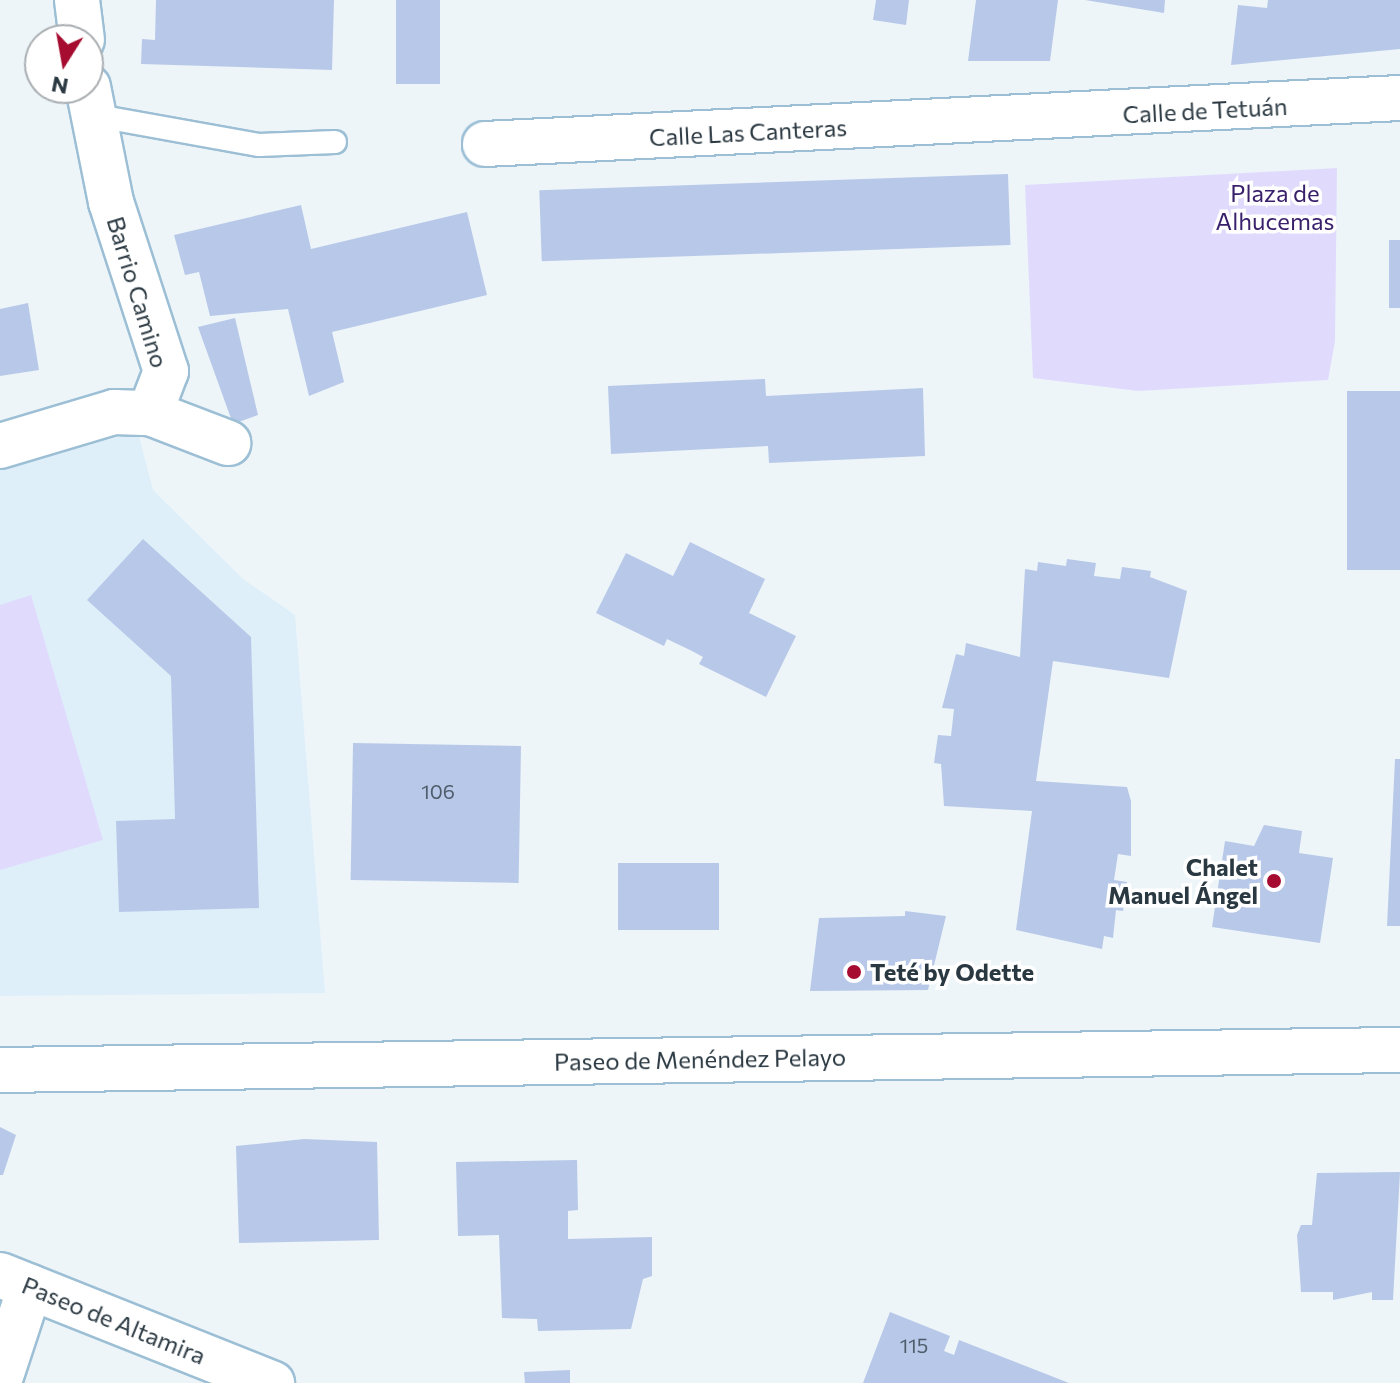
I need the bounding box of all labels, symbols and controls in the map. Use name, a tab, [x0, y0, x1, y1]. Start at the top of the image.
north arrow	[24, 24, 104, 104]
text: N	[49, 71, 70, 101]
street label: Calle de Tetuán	[1122, 91, 1288, 129]
street label: Calle Las Canteras	[648, 112, 848, 152]
park label: Plaza de Alhucemas	[1216, 179, 1334, 235]
street label: Barrio Camino	[101, 213, 175, 371]
house number: 106	[421, 779, 455, 803]
place label: Chalet Manuel Ángel	[1108, 853, 1258, 909]
marker: Chalet Manuel Ángel	[1265, 872, 1283, 890]
place label: Teté by Odette	[870, 958, 1034, 986]
marker: Teté by Odette	[845, 963, 863, 981]
street label: Paseo de Menéndez Pelayo	[554, 1042, 846, 1076]
street label: Paseo de Altamira	[18, 1270, 210, 1370]
house number: 115	[900, 1333, 928, 1357]

